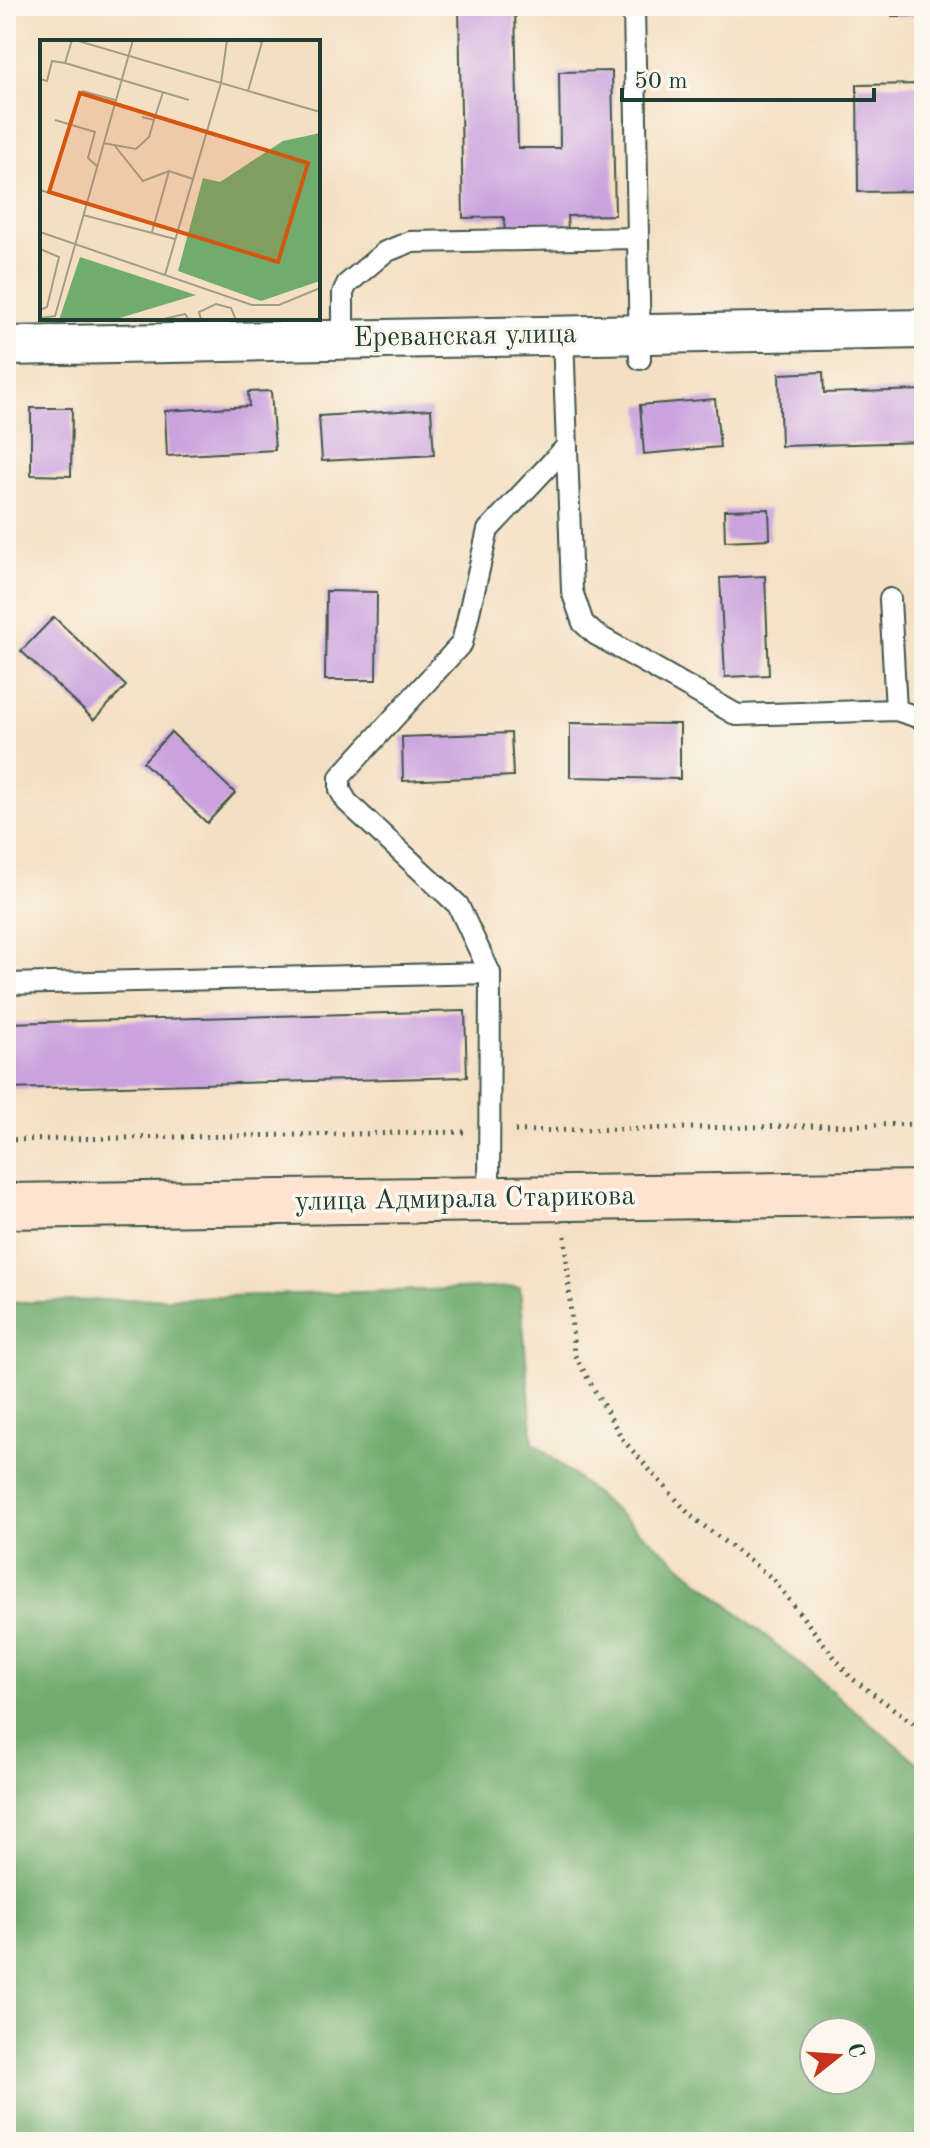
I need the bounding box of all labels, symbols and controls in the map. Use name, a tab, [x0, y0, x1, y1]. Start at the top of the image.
inset map	[40, 40, 320, 320]
scale bar	[622, 52, 874, 102]
text: 50 m	[634, 70, 688, 94]
street label: Ереванская улица	[353, 321, 577, 353]
street label: улица Адмирала Старикова	[295, 1183, 636, 1217]
north arrow	[798, 2016, 878, 2096]
text: С	[843, 2041, 868, 2061]

